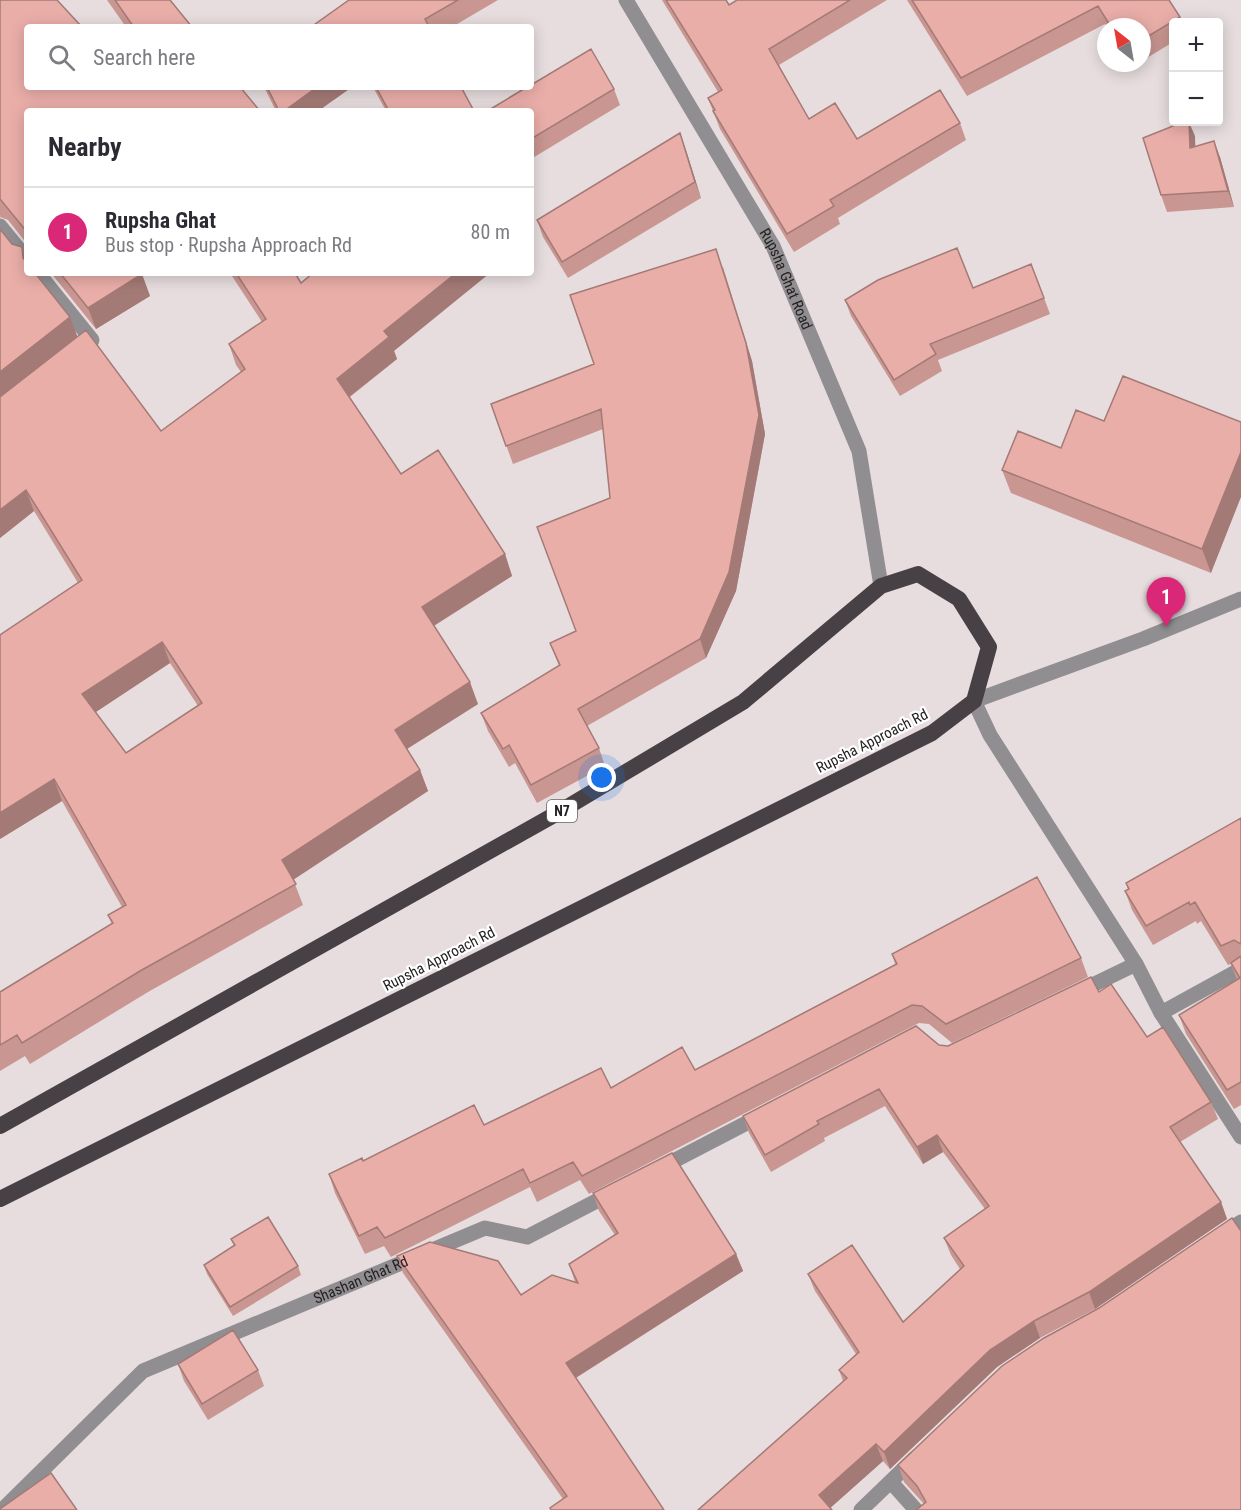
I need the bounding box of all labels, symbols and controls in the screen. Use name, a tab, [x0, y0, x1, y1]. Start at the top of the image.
north arrow	[1097, 18, 1151, 72]
map controls	[1169, 18, 1223, 126]
button: +	[1169, 18, 1223, 72]
search box	[24, 24, 534, 90]
icon: search	[45, 41, 78, 74]
text: Search here	[93, 45, 195, 70]
button: −	[1169, 72, 1223, 126]
text: Nearby	[48, 132, 122, 162]
text: Rupsha Ghat	[105, 208, 216, 233]
text: 1	[62, 220, 73, 244]
text: 80 m	[471, 220, 510, 244]
street label: Rupsha Ghat Road	[756, 225, 816, 332]
text: Bus stop · Rupsha Approach Rd	[105, 233, 352, 257]
pin: 1	[1146, 578, 1186, 627]
street label: Rupsha Approach Rd	[813, 705, 931, 777]
your location	[587, 763, 616, 792]
road number: N7	[547, 800, 577, 822]
street label: Rupsha Approach Rd	[380, 923, 498, 995]
street label: Shashan Ghat Rd	[311, 1252, 411, 1308]

